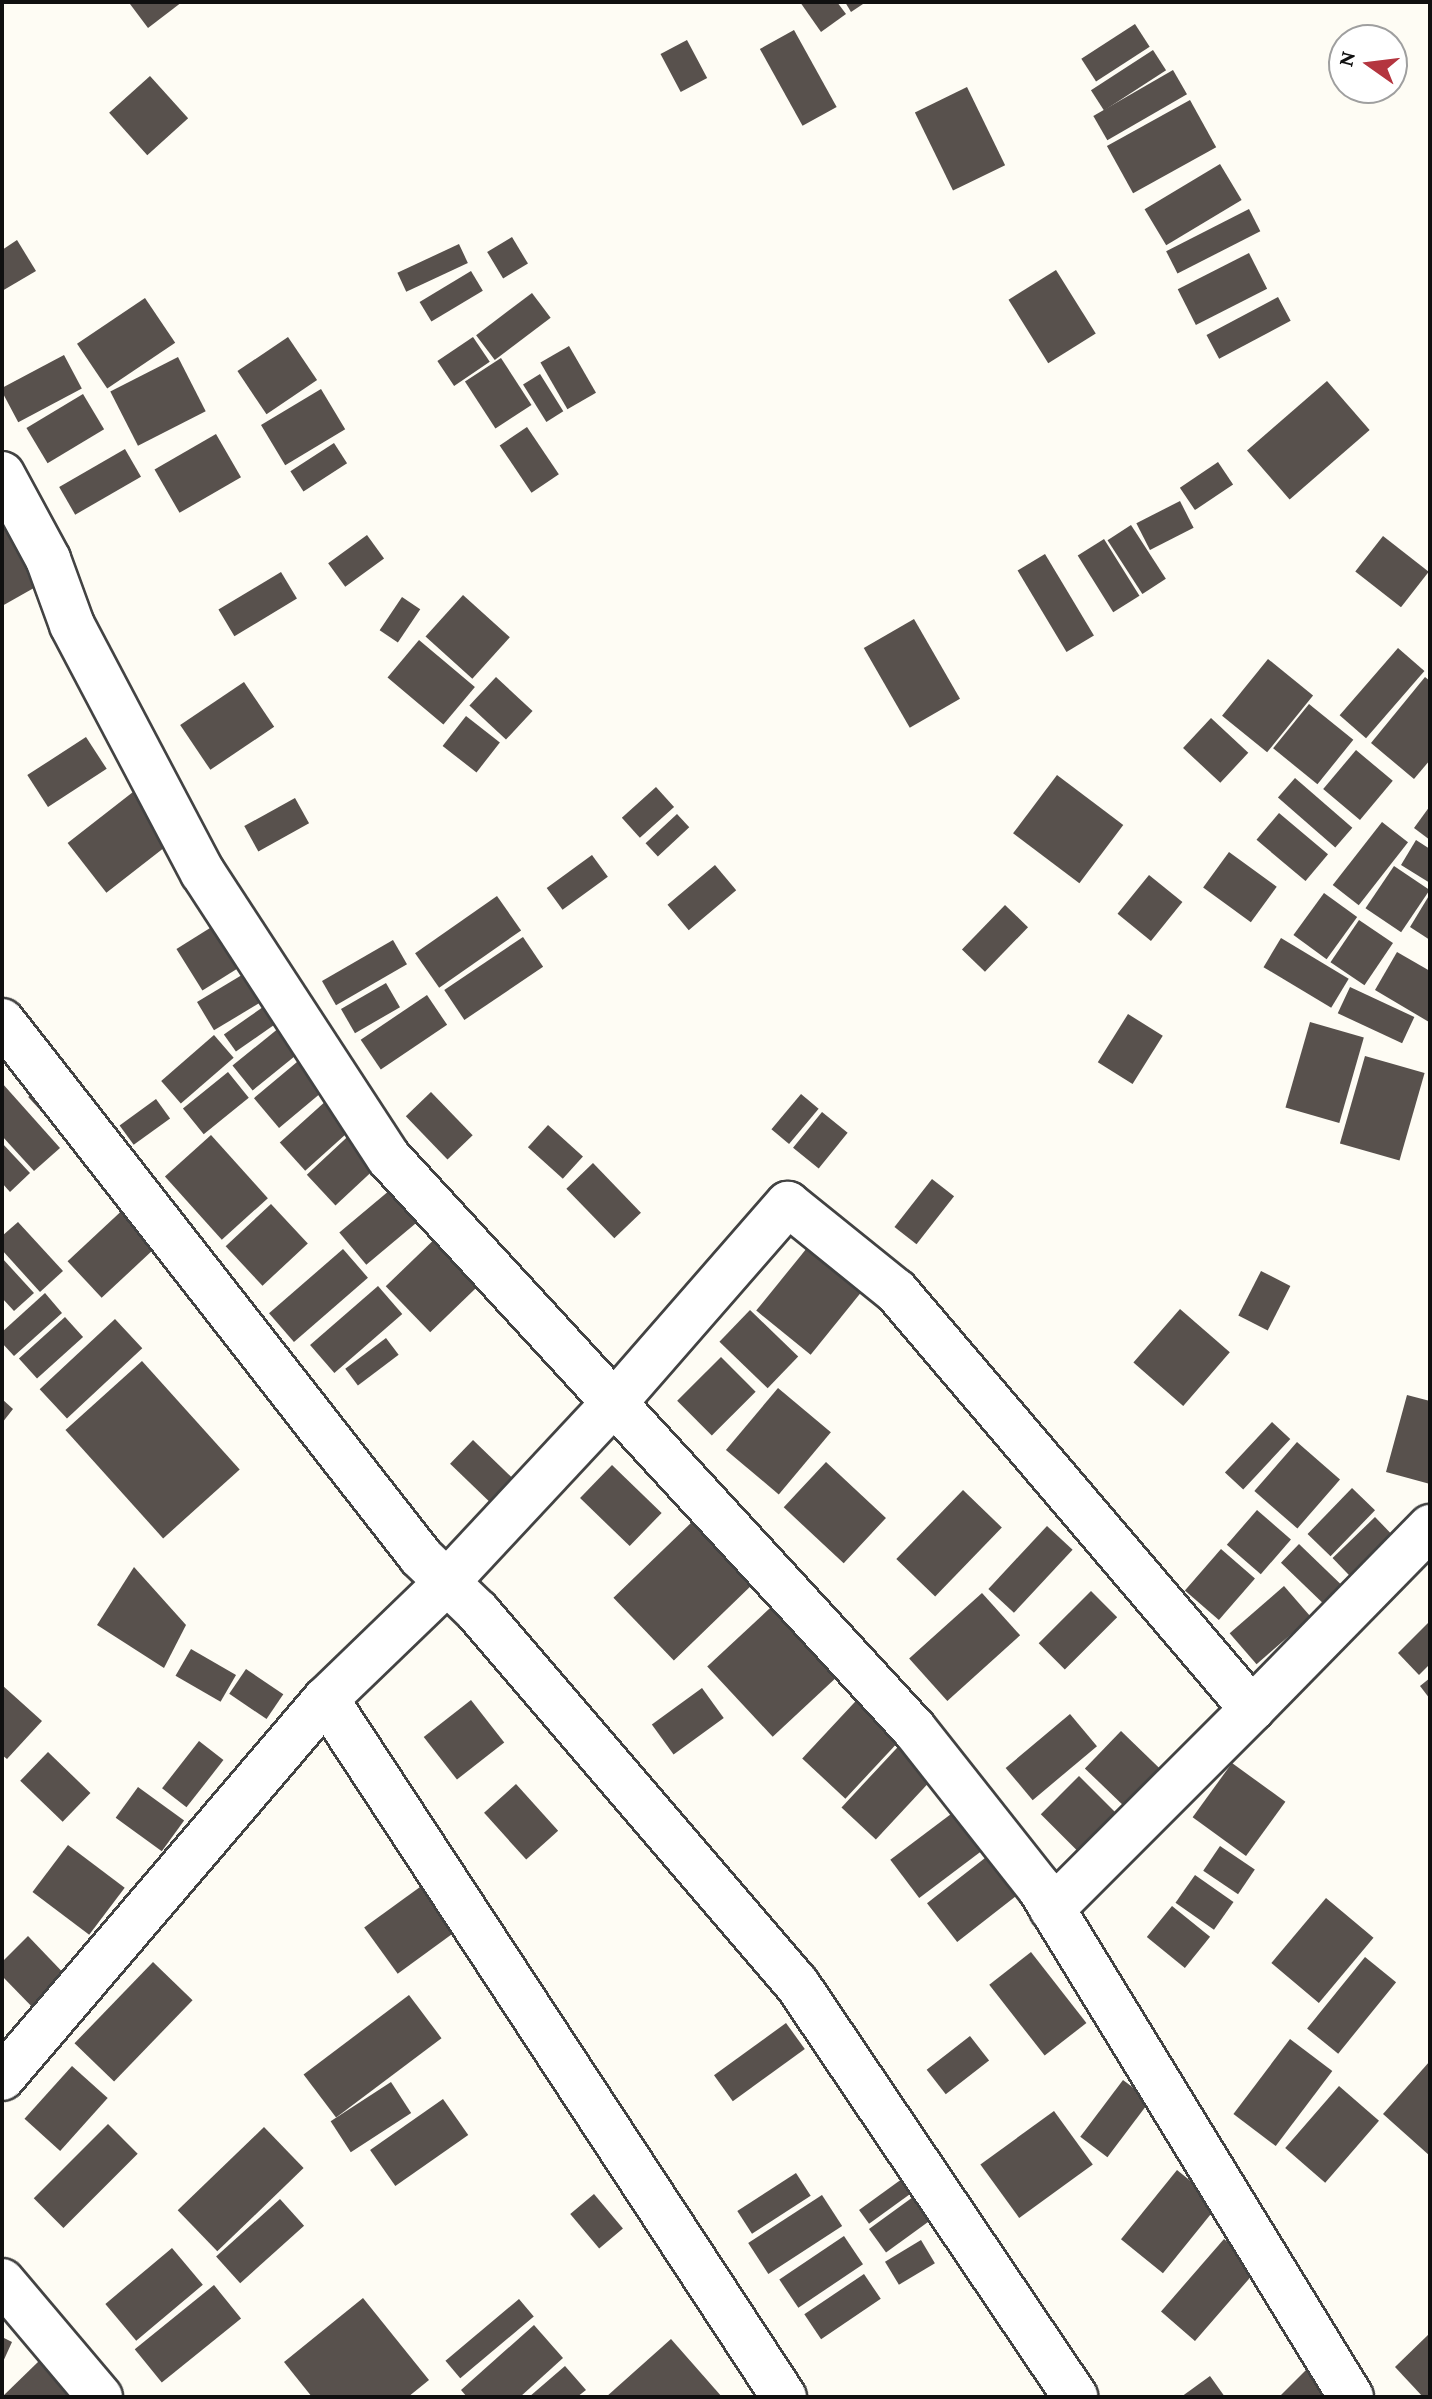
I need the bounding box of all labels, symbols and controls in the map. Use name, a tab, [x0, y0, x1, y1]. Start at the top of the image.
north arrow	[1328, 24, 1408, 104]
text: N	[1332, 48, 1360, 69]

